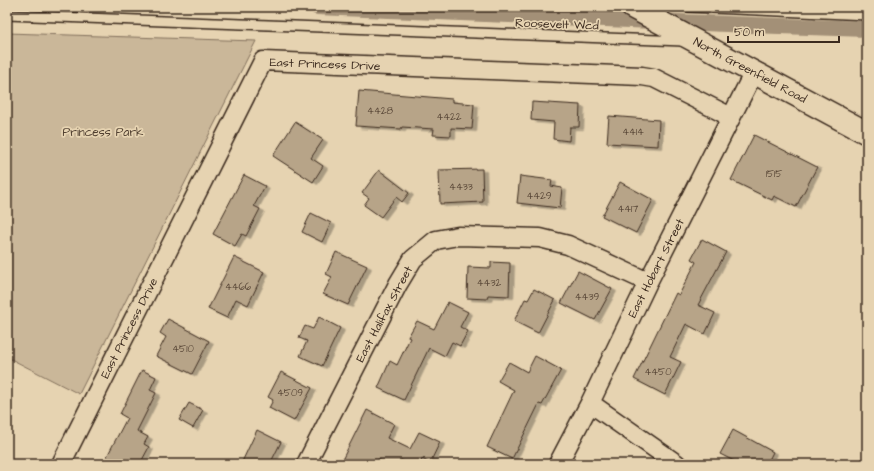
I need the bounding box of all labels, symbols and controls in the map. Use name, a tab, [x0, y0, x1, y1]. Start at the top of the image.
street label: Roosevelt Wcd	[515, 15, 599, 34]
scale bar	[728, 18, 839, 44]
text: 50 m	[734, 24, 765, 41]
street label: North Greenfield Road	[690, 33, 809, 108]
street label: East Princess Drive	[269, 54, 381, 75]
house number: 4428	[367, 104, 393, 118]
house number: 4422	[436, 110, 462, 124]
park label: Princess Park	[63, 124, 144, 141]
house number: 4414	[622, 125, 644, 139]
house number: 1515	[766, 167, 782, 181]
house number: 4433	[449, 180, 473, 194]
house number: 4429	[526, 189, 552, 203]
house number: 4417	[617, 202, 639, 216]
street label: East Hobart Street	[624, 216, 689, 321]
street label: East Halifax Street	[352, 263, 417, 365]
street label: East Princess Drive	[97, 275, 162, 381]
house number: 4432	[477, 276, 501, 290]
house number: 4466	[225, 280, 252, 294]
house number: 4439	[575, 290, 599, 304]
house number: 4510	[172, 342, 194, 356]
house number: 4450	[644, 365, 672, 379]
house number: 4509	[277, 386, 303, 400]

